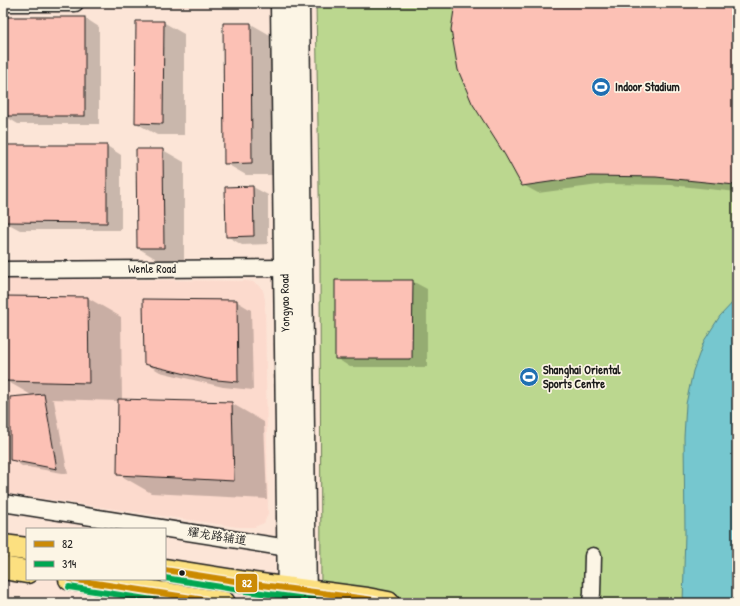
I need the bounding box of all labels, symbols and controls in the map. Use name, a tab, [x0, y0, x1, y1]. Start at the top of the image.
sports icon: Indoor Stadium	[590, 76, 612, 98]
place label: Indoor Stadium	[615, 78, 680, 95]
street label: Wenle Road	[128, 260, 176, 277]
street label: Yongyao Road	[275, 274, 294, 332]
place label: Shanghai Oriental Sports Centre	[543, 361, 621, 393]
sports icon: Shanghai Oriental Sports Centre	[518, 366, 540, 388]
street label: 耀龙路辅道	[186, 522, 248, 549]
legend	[26, 528, 166, 580]
text: 82	[62, 535, 73, 552]
text: 314	[62, 555, 77, 572]
unlabelled marker	[177, 568, 187, 578]
line badge: 82	[235, 573, 258, 593]
text: 82	[242, 576, 253, 590]

